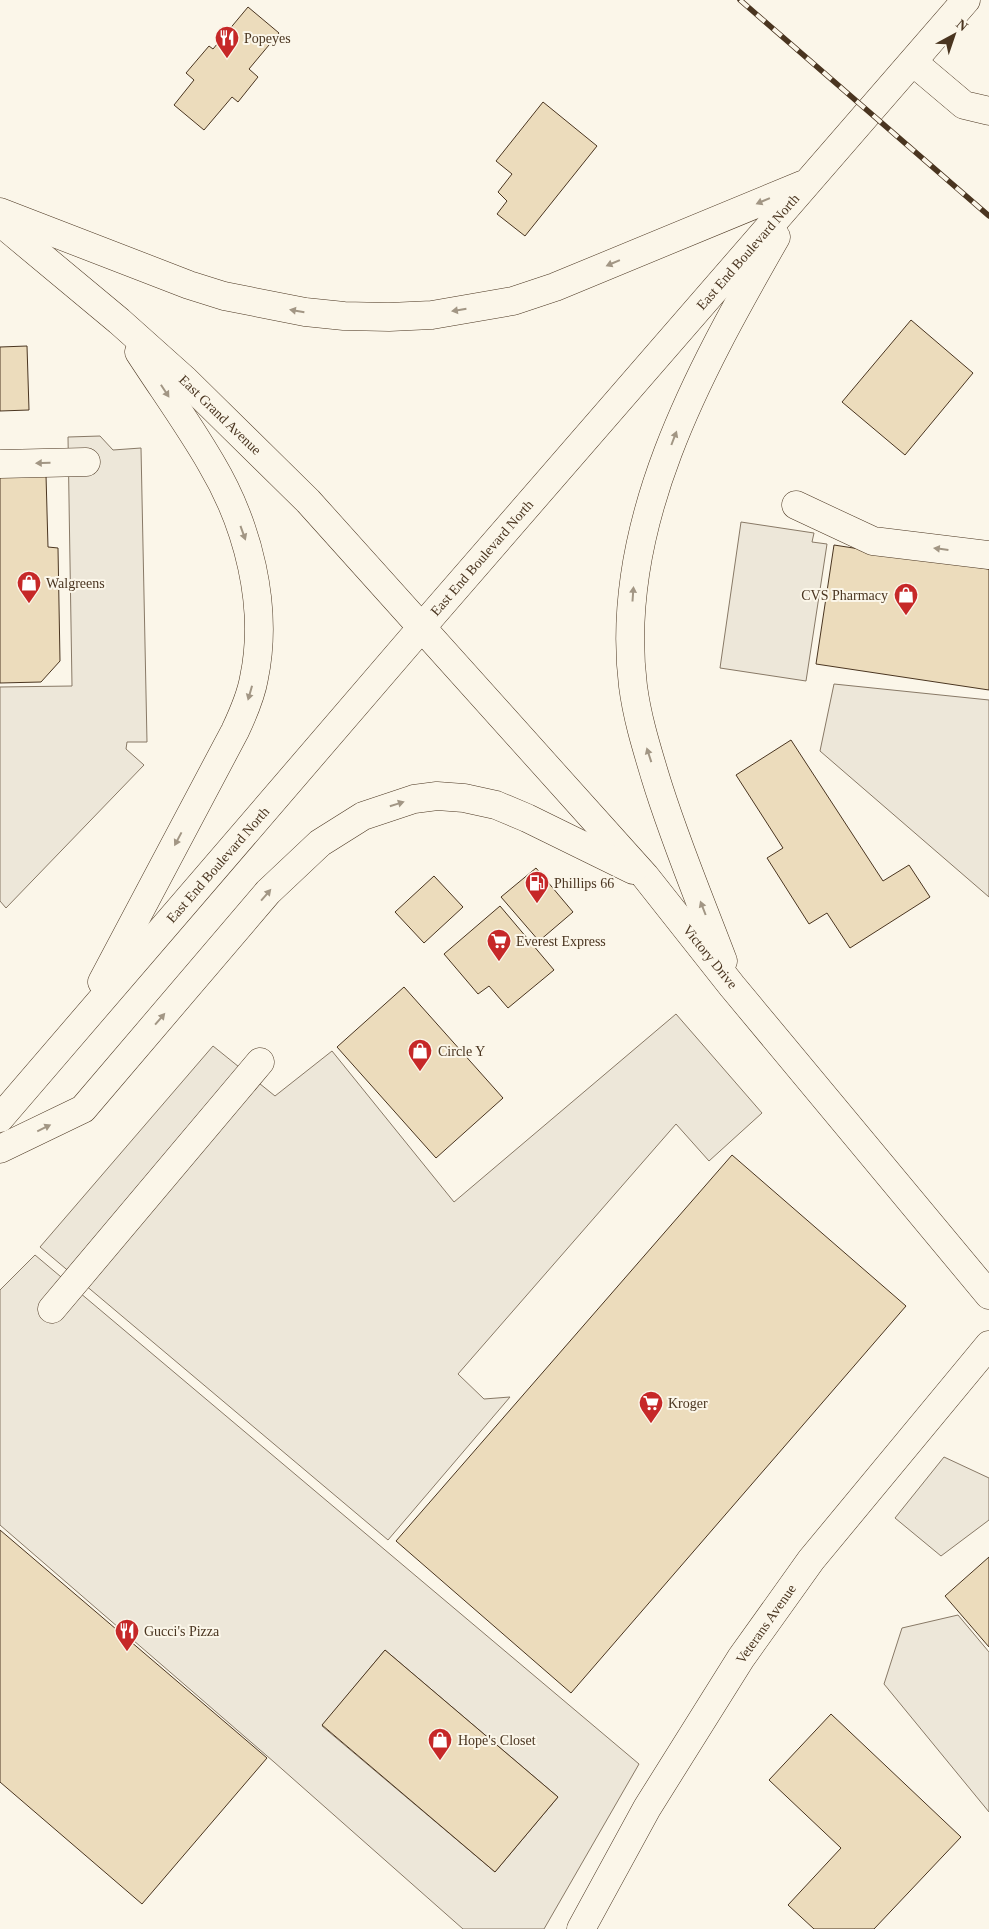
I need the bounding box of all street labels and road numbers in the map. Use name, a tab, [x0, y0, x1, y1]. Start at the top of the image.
street label: East End Boulevard North	[694, 191, 802, 313]
street label: East Grand Avenue	[176, 372, 264, 458]
street label: East End Boulevard North	[428, 497, 536, 619]
street label: East End Boulevard North	[164, 804, 272, 926]
street label: Victory Drive	[680, 922, 740, 992]
street label: Veterans Avenue	[733, 1581, 799, 1667]

